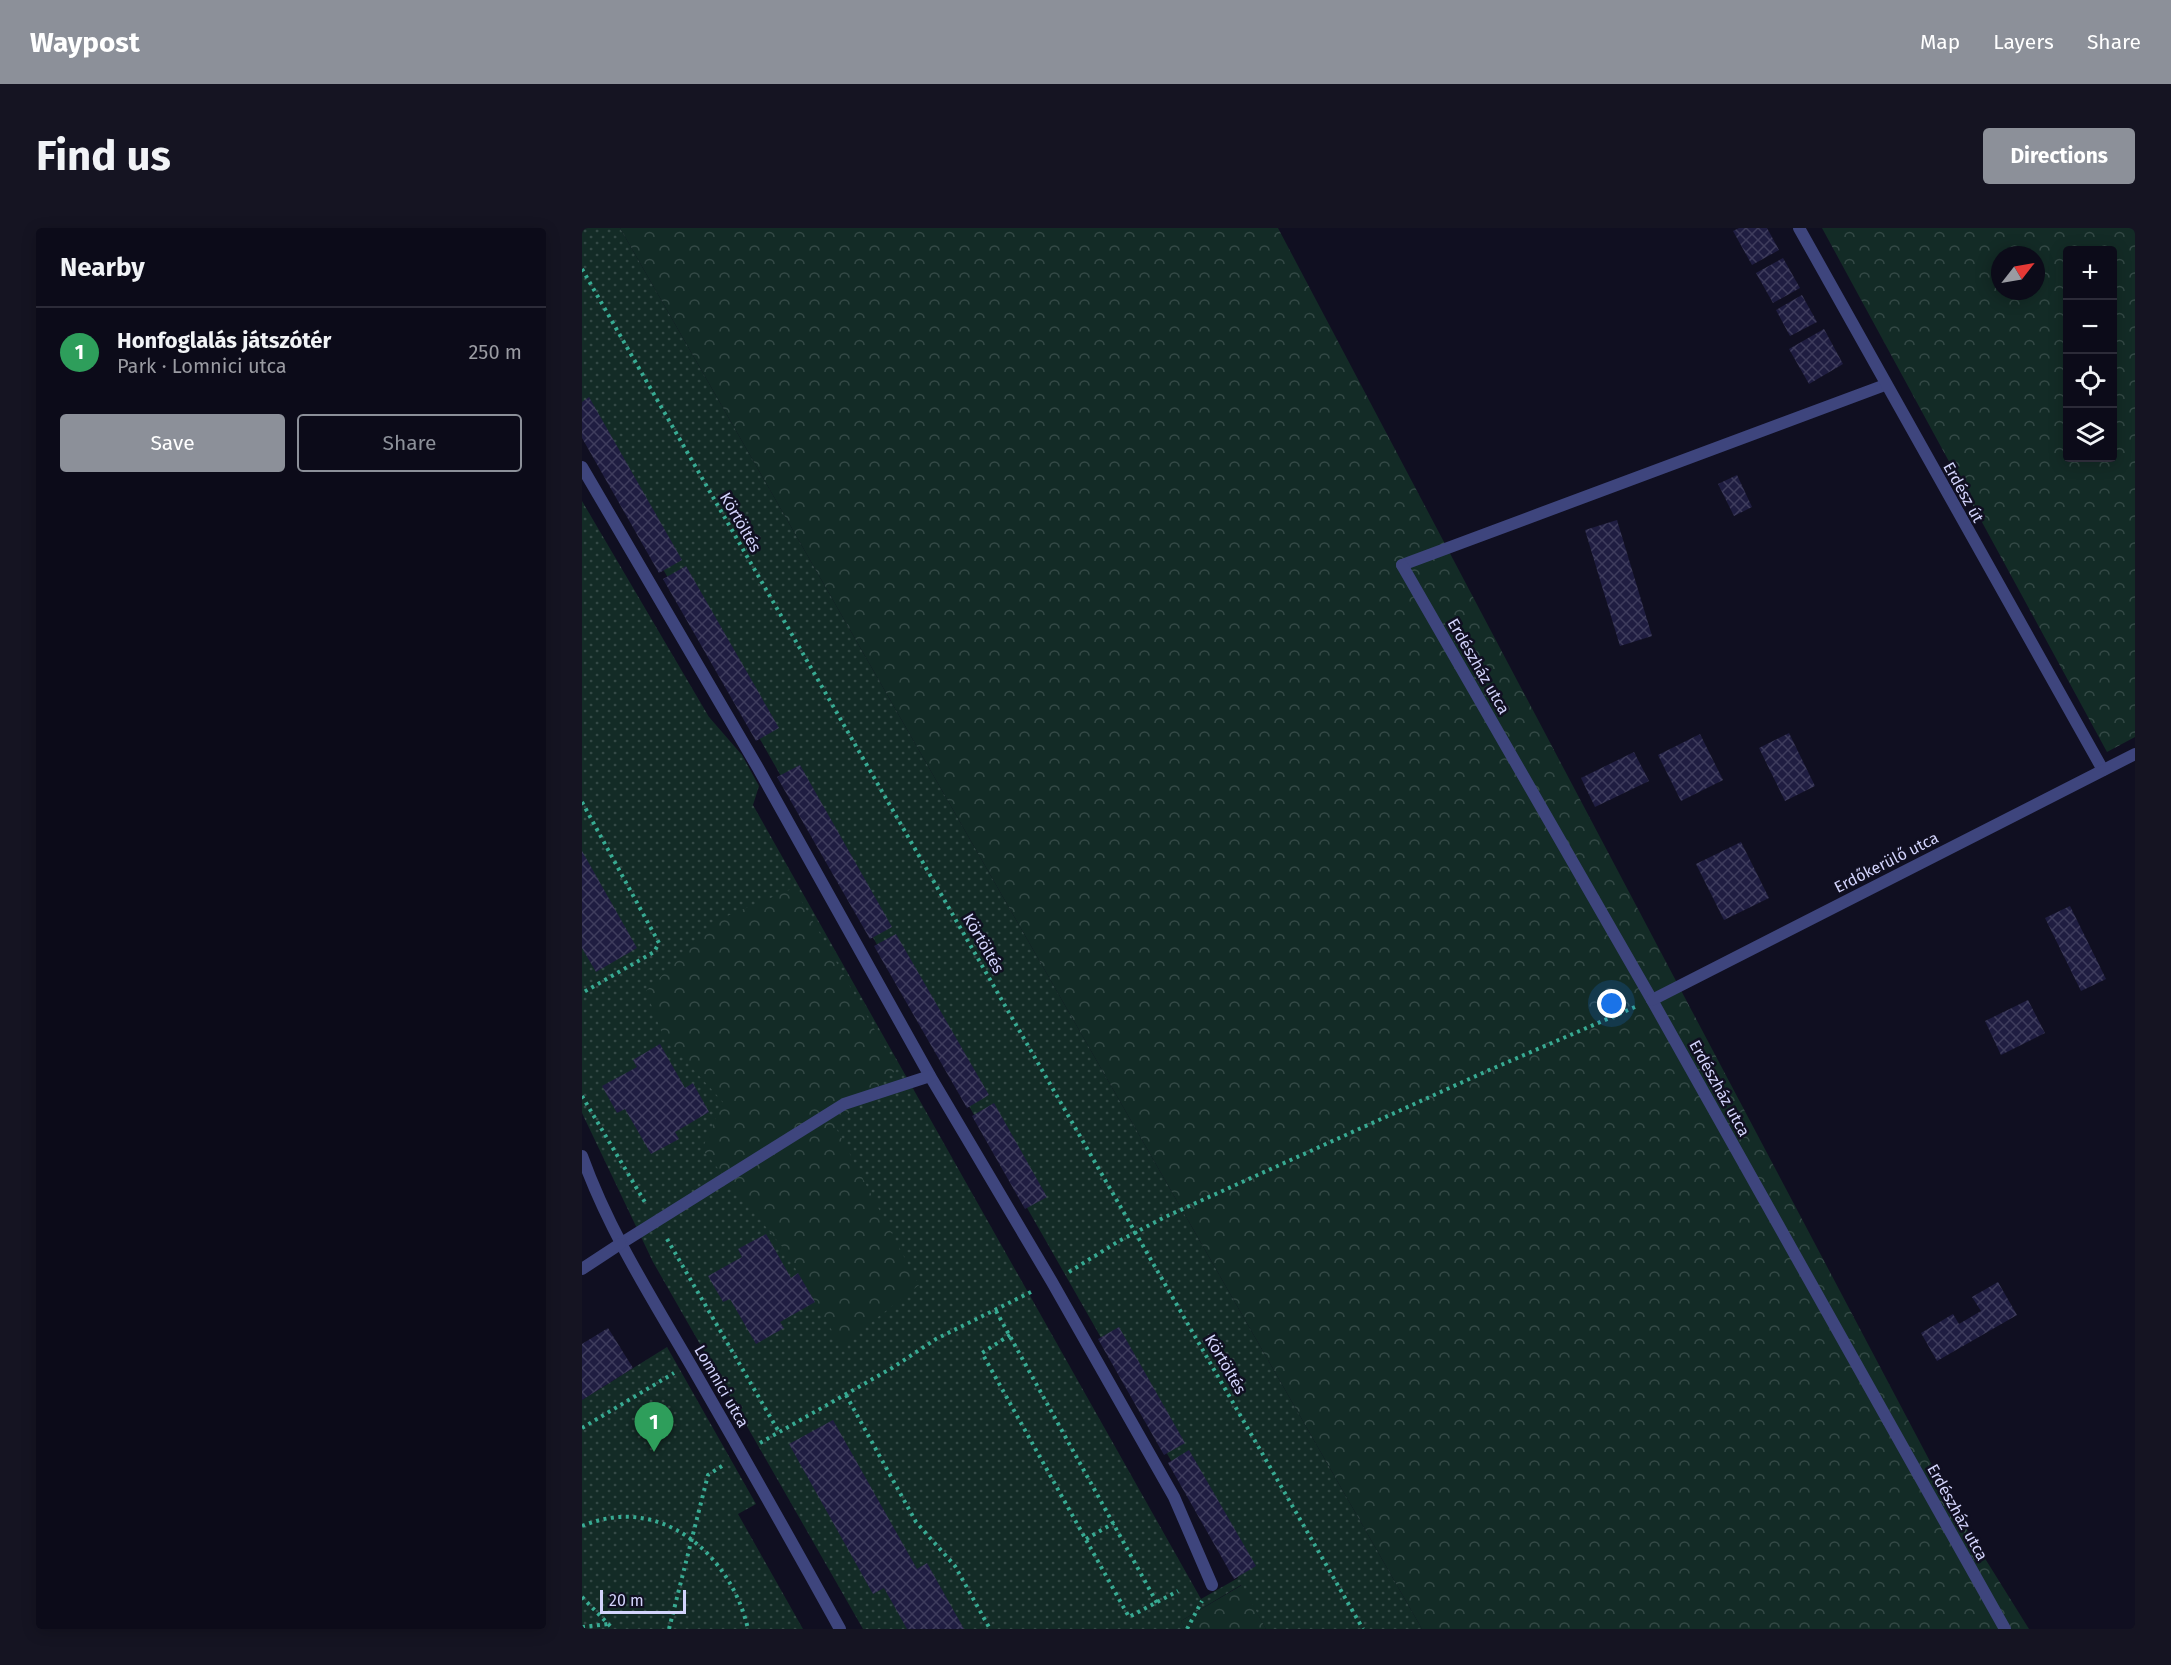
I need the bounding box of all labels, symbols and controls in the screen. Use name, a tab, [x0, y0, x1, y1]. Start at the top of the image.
text: Waypost	[30, 26, 140, 59]
text: Map	[1920, 29, 1960, 55]
text: Layers	[1993, 29, 2054, 55]
text: Share	[2087, 29, 2141, 55]
button: Directions	[1983, 128, 2135, 184]
text: Find us	[36, 131, 171, 181]
north arrow	[1991, 246, 2045, 300]
map controls	[2063, 246, 2117, 462]
button: +	[2063, 246, 2117, 300]
text: Nearby	[60, 252, 145, 283]
button: −	[2063, 300, 2117, 354]
text: Honfoglalás játszótér	[117, 327, 331, 354]
text: 1	[75, 340, 84, 364]
text: 250 m	[468, 340, 522, 364]
text: Park · Lomnici utca	[117, 354, 287, 378]
button: locate	[2063, 354, 2117, 408]
button: layers	[2063, 408, 2117, 462]
button: Save	[60, 414, 285, 472]
button: Share	[297, 414, 522, 472]
street label: Erdész út	[1939, 459, 1988, 526]
street label: Körtöltés	[716, 489, 765, 556]
street label: Erdészház utca	[1444, 615, 1514, 717]
street label: Erdőkerülő utca	[1831, 828, 1942, 897]
street label: Körtöltés	[959, 910, 1008, 977]
your location	[1597, 989, 1626, 1018]
street label: Erdészház utca	[1685, 1037, 1754, 1140]
street label: Körtöltés	[1201, 1331, 1250, 1398]
street label: Lomnici utca	[690, 1342, 753, 1431]
pin: 1	[634, 1402, 674, 1452]
street label: Erdészház utca	[1923, 1461, 1992, 1564]
scale bar	[600, 1587, 686, 1614]
text: 20 m	[609, 1591, 644, 1610]

